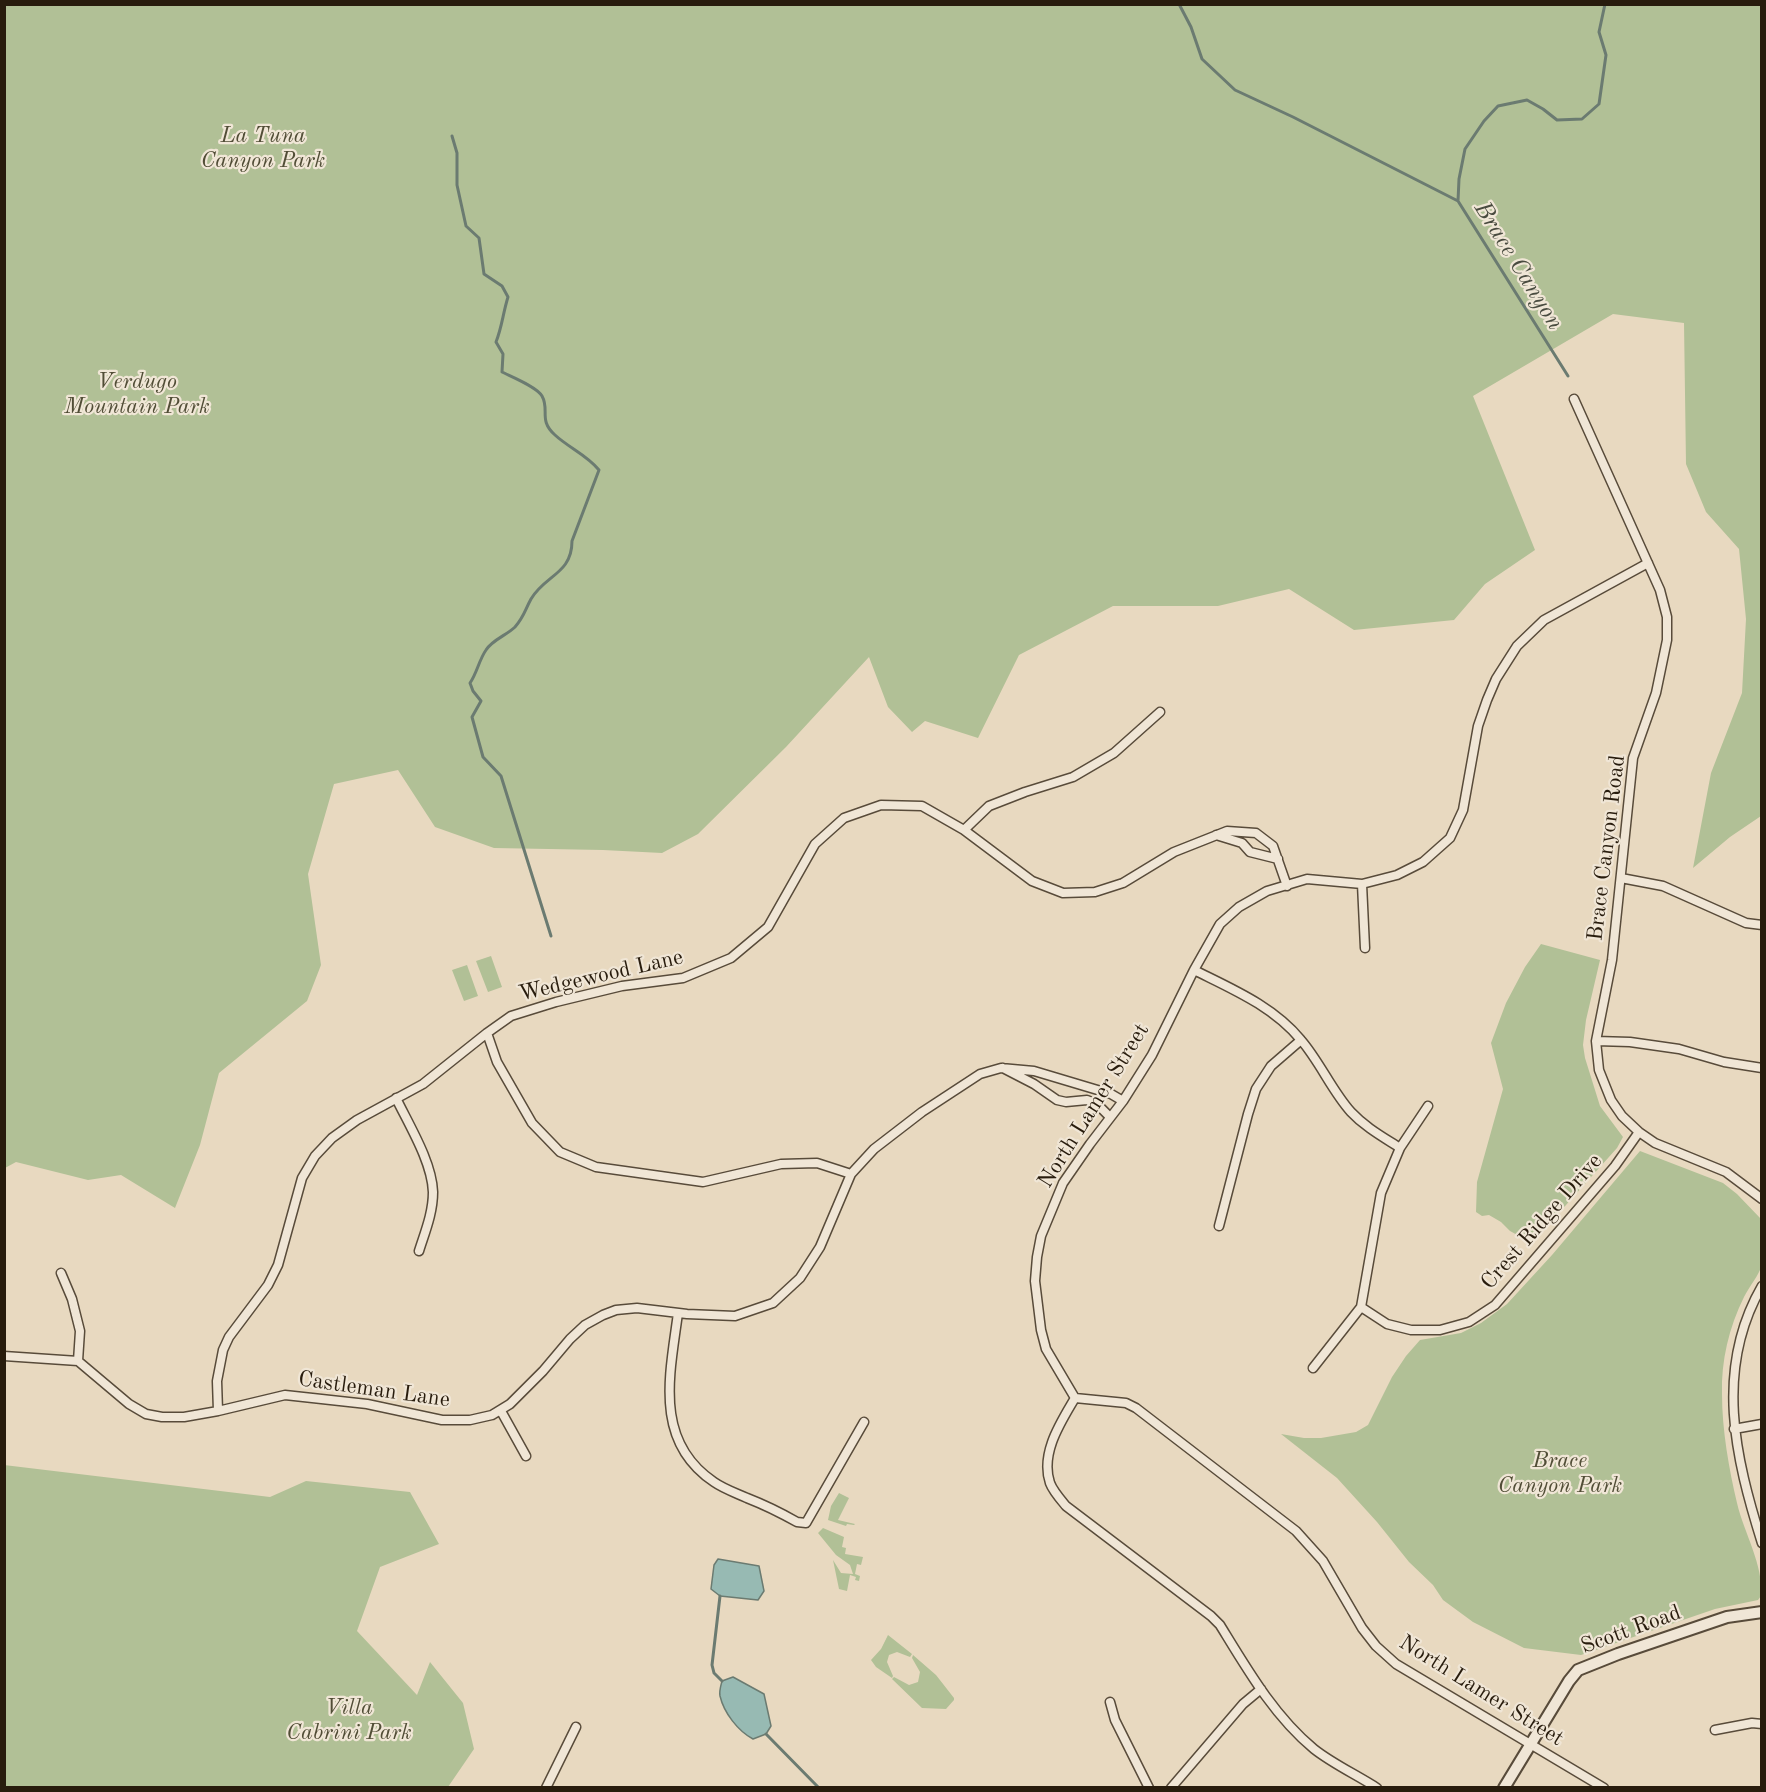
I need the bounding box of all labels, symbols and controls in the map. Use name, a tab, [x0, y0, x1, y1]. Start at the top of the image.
park label: La Tuna Canyon Park	[201, 123, 325, 174]
water label: Brace Canyon	[1467, 196, 1569, 336]
park label: Verdugo Mountain Park	[64, 369, 210, 420]
street label: Brace Canyon Road	[1583, 754, 1631, 942]
street label: Wedgewood Lane	[516, 944, 686, 1008]
street label: North Lamer Street	[1033, 1019, 1155, 1193]
street label: Crest Ridge Drive	[1476, 1149, 1608, 1295]
street label: Castleman Lane	[296, 1366, 452, 1414]
park label: Brace Canyon Park	[1498, 1448, 1622, 1500]
street label: Scott Road	[1577, 1600, 1685, 1660]
street label: North Lamer Street	[1394, 1630, 1568, 1752]
park label: Villa Cabrini Park	[286, 1695, 412, 1747]

